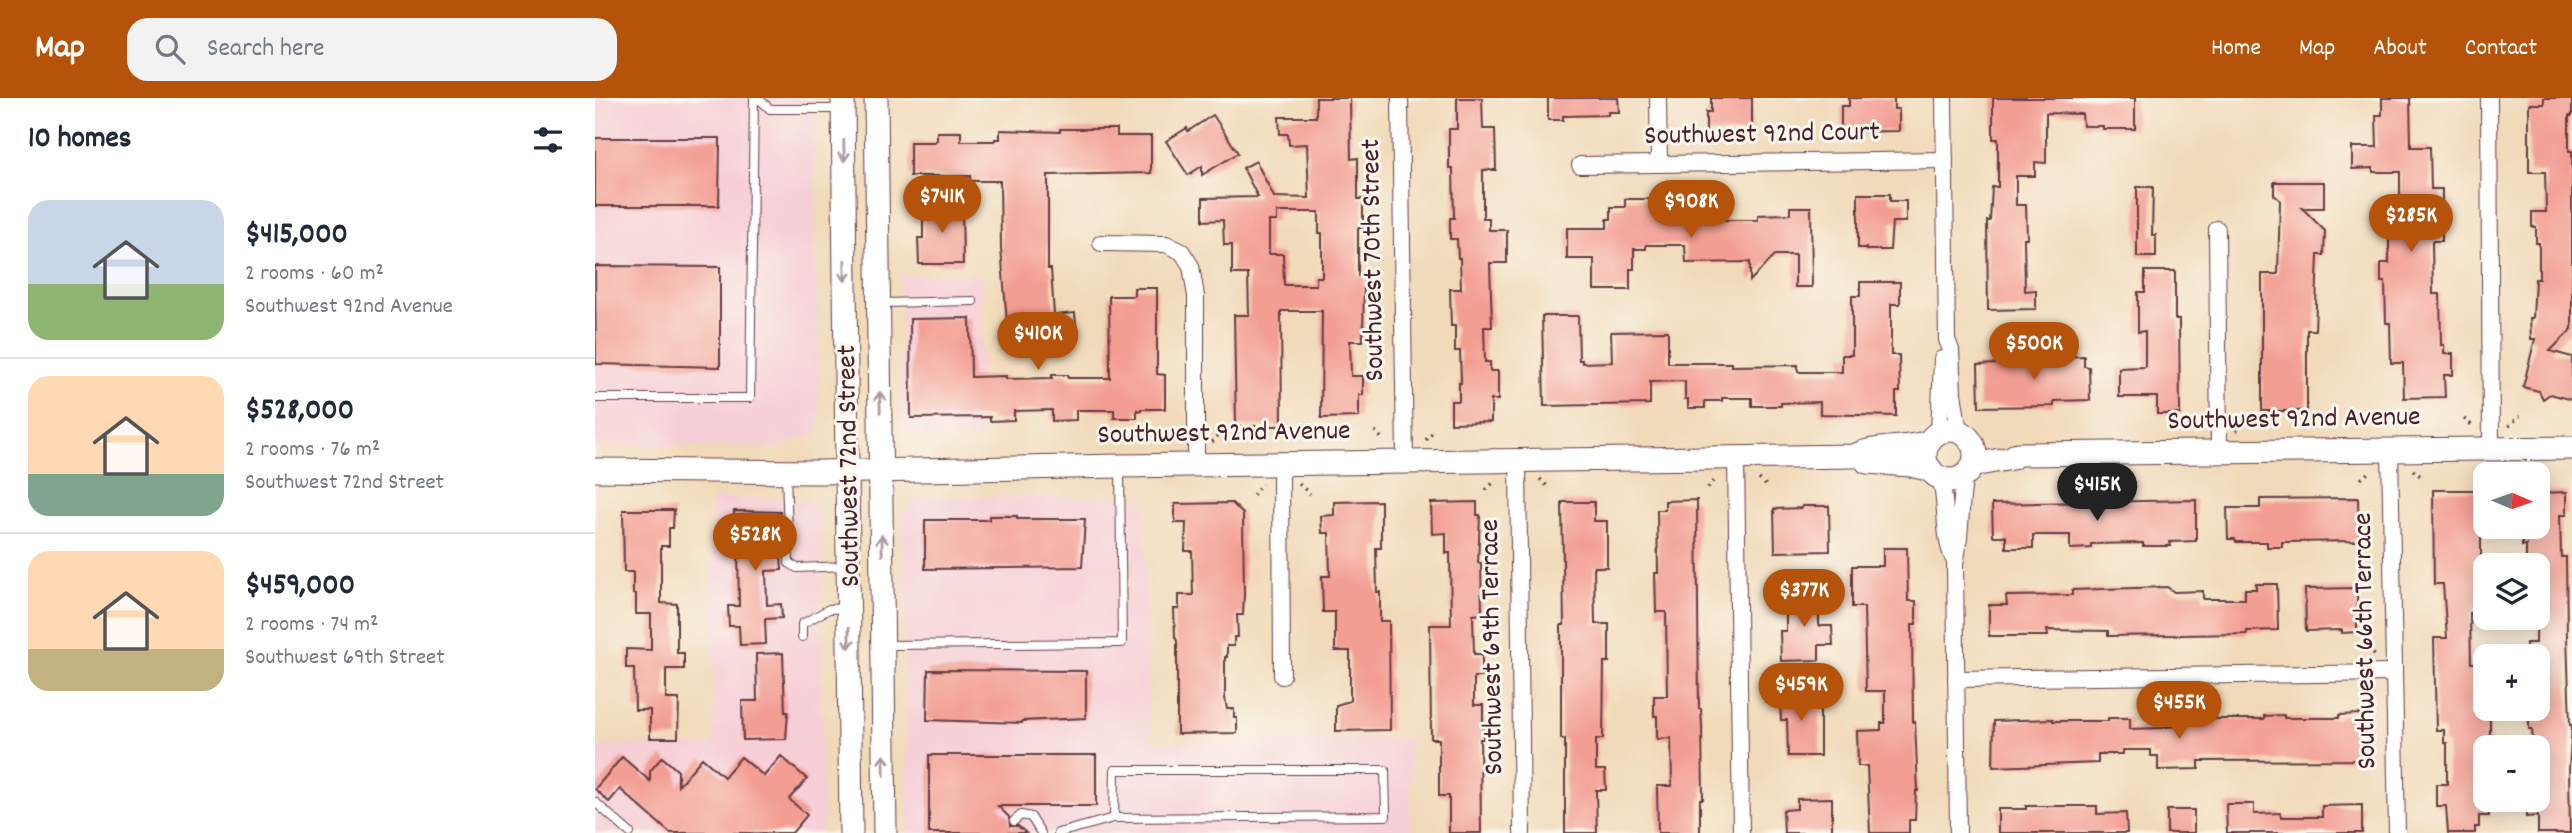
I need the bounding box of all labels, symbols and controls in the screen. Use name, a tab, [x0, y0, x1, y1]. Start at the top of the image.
search box	[127, 18, 617, 81]
text: Map	[35, 26, 85, 73]
icon: search	[151, 30, 189, 68]
text: Search here	[207, 31, 325, 68]
text: Home	[2211, 32, 2261, 66]
text: Map	[2299, 32, 2335, 66]
text: About	[2373, 32, 2427, 66]
text: Contact	[2465, 32, 2537, 66]
street label: Southwest 92nd Court	[1644, 114, 1880, 158]
text: 10 homes	[28, 119, 131, 162]
icon: filters	[529, 121, 567, 159]
street label: Southwest 70th Street	[1353, 138, 1397, 382]
one-way arrow	[837, 139, 850, 162]
pin: $741K	[893, 176, 991, 235]
pin: $908K	[1642, 180, 1740, 240]
text: $741K	[919, 181, 965, 214]
text: $908K	[1664, 186, 1718, 219]
pin: $285K	[2362, 194, 2460, 254]
text: $285K	[2385, 200, 2437, 233]
text: $415,000	[245, 215, 348, 258]
icon: home	[84, 228, 168, 312]
text: 2 rooms · 60 m²	[245, 258, 384, 291]
one-way arrow	[838, 260, 852, 283]
text: Southwest 92nd Avenue	[245, 291, 453, 324]
pin: $410K	[989, 313, 1087, 372]
text: $410K	[1013, 318, 1063, 351]
pin: $500K	[1985, 322, 2083, 382]
text: $500K	[2005, 328, 2063, 361]
street label: Southwest 72nd Street	[829, 344, 873, 588]
text: $528,000	[245, 391, 354, 434]
one-way arrow	[873, 391, 887, 414]
street label: Southwest 92nd Avenue	[2167, 399, 2421, 443]
icon: home	[84, 404, 168, 488]
street label: Southwest 92nd Avenue	[1097, 413, 1351, 457]
text: 2 rooms · 76 m²	[245, 434, 380, 467]
north arrow	[2473, 462, 2550, 539]
map controls	[2473, 462, 2550, 812]
pin: $415K	[2048, 464, 2146, 523]
text: Southwest 72nd Street	[245, 467, 444, 500]
text: $415K	[2073, 469, 2121, 502]
street label: Southwest 66th Terrace	[2345, 512, 2389, 770]
pin: $528K	[706, 514, 804, 573]
text: $528K	[729, 519, 781, 552]
street label: Southwest 69th Terrace	[1472, 519, 1516, 775]
one-way arrow	[875, 534, 888, 557]
button: layers	[2473, 553, 2550, 630]
text: $459,000	[245, 566, 355, 609]
pin: $377K	[1755, 570, 1853, 629]
text: $377K	[1779, 575, 1829, 608]
icon: home	[84, 579, 168, 663]
text: 2 rooms · 74 m²	[245, 609, 378, 642]
one-way arrow	[843, 626, 856, 649]
text: Southwest 69th Street	[245, 642, 445, 675]
button: +	[2473, 644, 2550, 721]
pin: $459K	[1752, 664, 1850, 723]
text: $459K	[1774, 669, 1828, 702]
pin: $455K	[2130, 682, 2228, 741]
text: $455K	[2152, 687, 2206, 720]
button: −	[2473, 735, 2550, 812]
one-way arrow	[877, 754, 891, 777]

